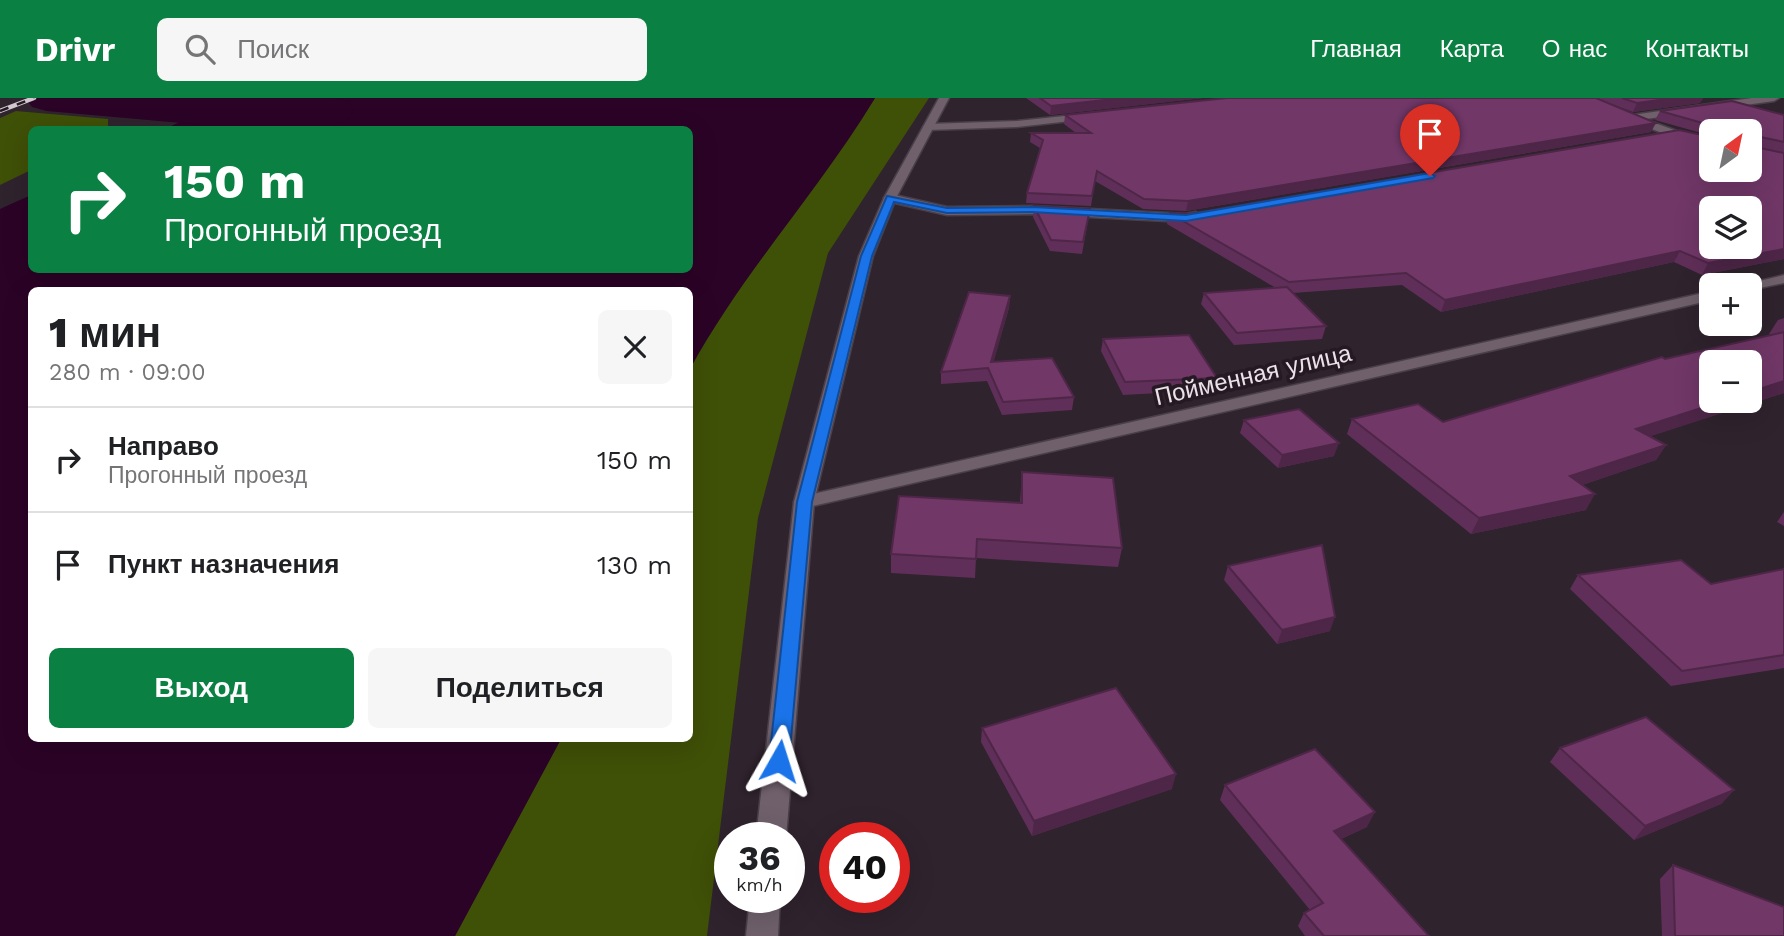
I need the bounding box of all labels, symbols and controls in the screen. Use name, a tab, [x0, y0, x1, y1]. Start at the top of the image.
search box	[157, 18, 647, 81]
text: Drivr	[35, 30, 115, 69]
icon: search	[181, 30, 219, 68]
text: Поиск	[237, 34, 309, 64]
text: Главная	[1310, 35, 1402, 63]
text: Карта	[1440, 35, 1504, 63]
text: О нас	[1542, 35, 1607, 63]
text: Контакты	[1645, 35, 1749, 63]
pin	[1400, 104, 1460, 176]
icon: arrive	[1411, 115, 1449, 153]
north arrow	[1699, 119, 1762, 182]
map controls	[1699, 119, 1762, 413]
text: 150 m	[164, 152, 305, 210]
icon: right	[49, 154, 140, 245]
button: layers	[1699, 196, 1762, 259]
text: Прогонный проезд	[164, 211, 441, 249]
button: +	[1699, 273, 1762, 336]
text: 1 мин	[49, 308, 161, 357]
button: close	[598, 310, 672, 384]
street label: Пойменная улица	[1152, 339, 1355, 411]
button: −	[1699, 350, 1762, 413]
text: 280 m · 09:00	[49, 359, 205, 386]
text: Направо	[108, 431, 219, 461]
icon: right	[49, 441, 87, 479]
text: 150 m	[597, 445, 672, 475]
text: Прогонный проезд	[108, 462, 307, 489]
icon: arrive	[49, 546, 87, 584]
text: Пункт назначения	[108, 549, 339, 579]
text: 130 m	[597, 550, 672, 580]
button: Выход	[49, 648, 354, 728]
button: Поделиться	[368, 648, 672, 728]
position arrow	[742, 724, 816, 798]
speed limit sign: 40	[819, 822, 910, 913]
text: 36	[738, 837, 781, 879]
text: km/h	[736, 874, 783, 895]

